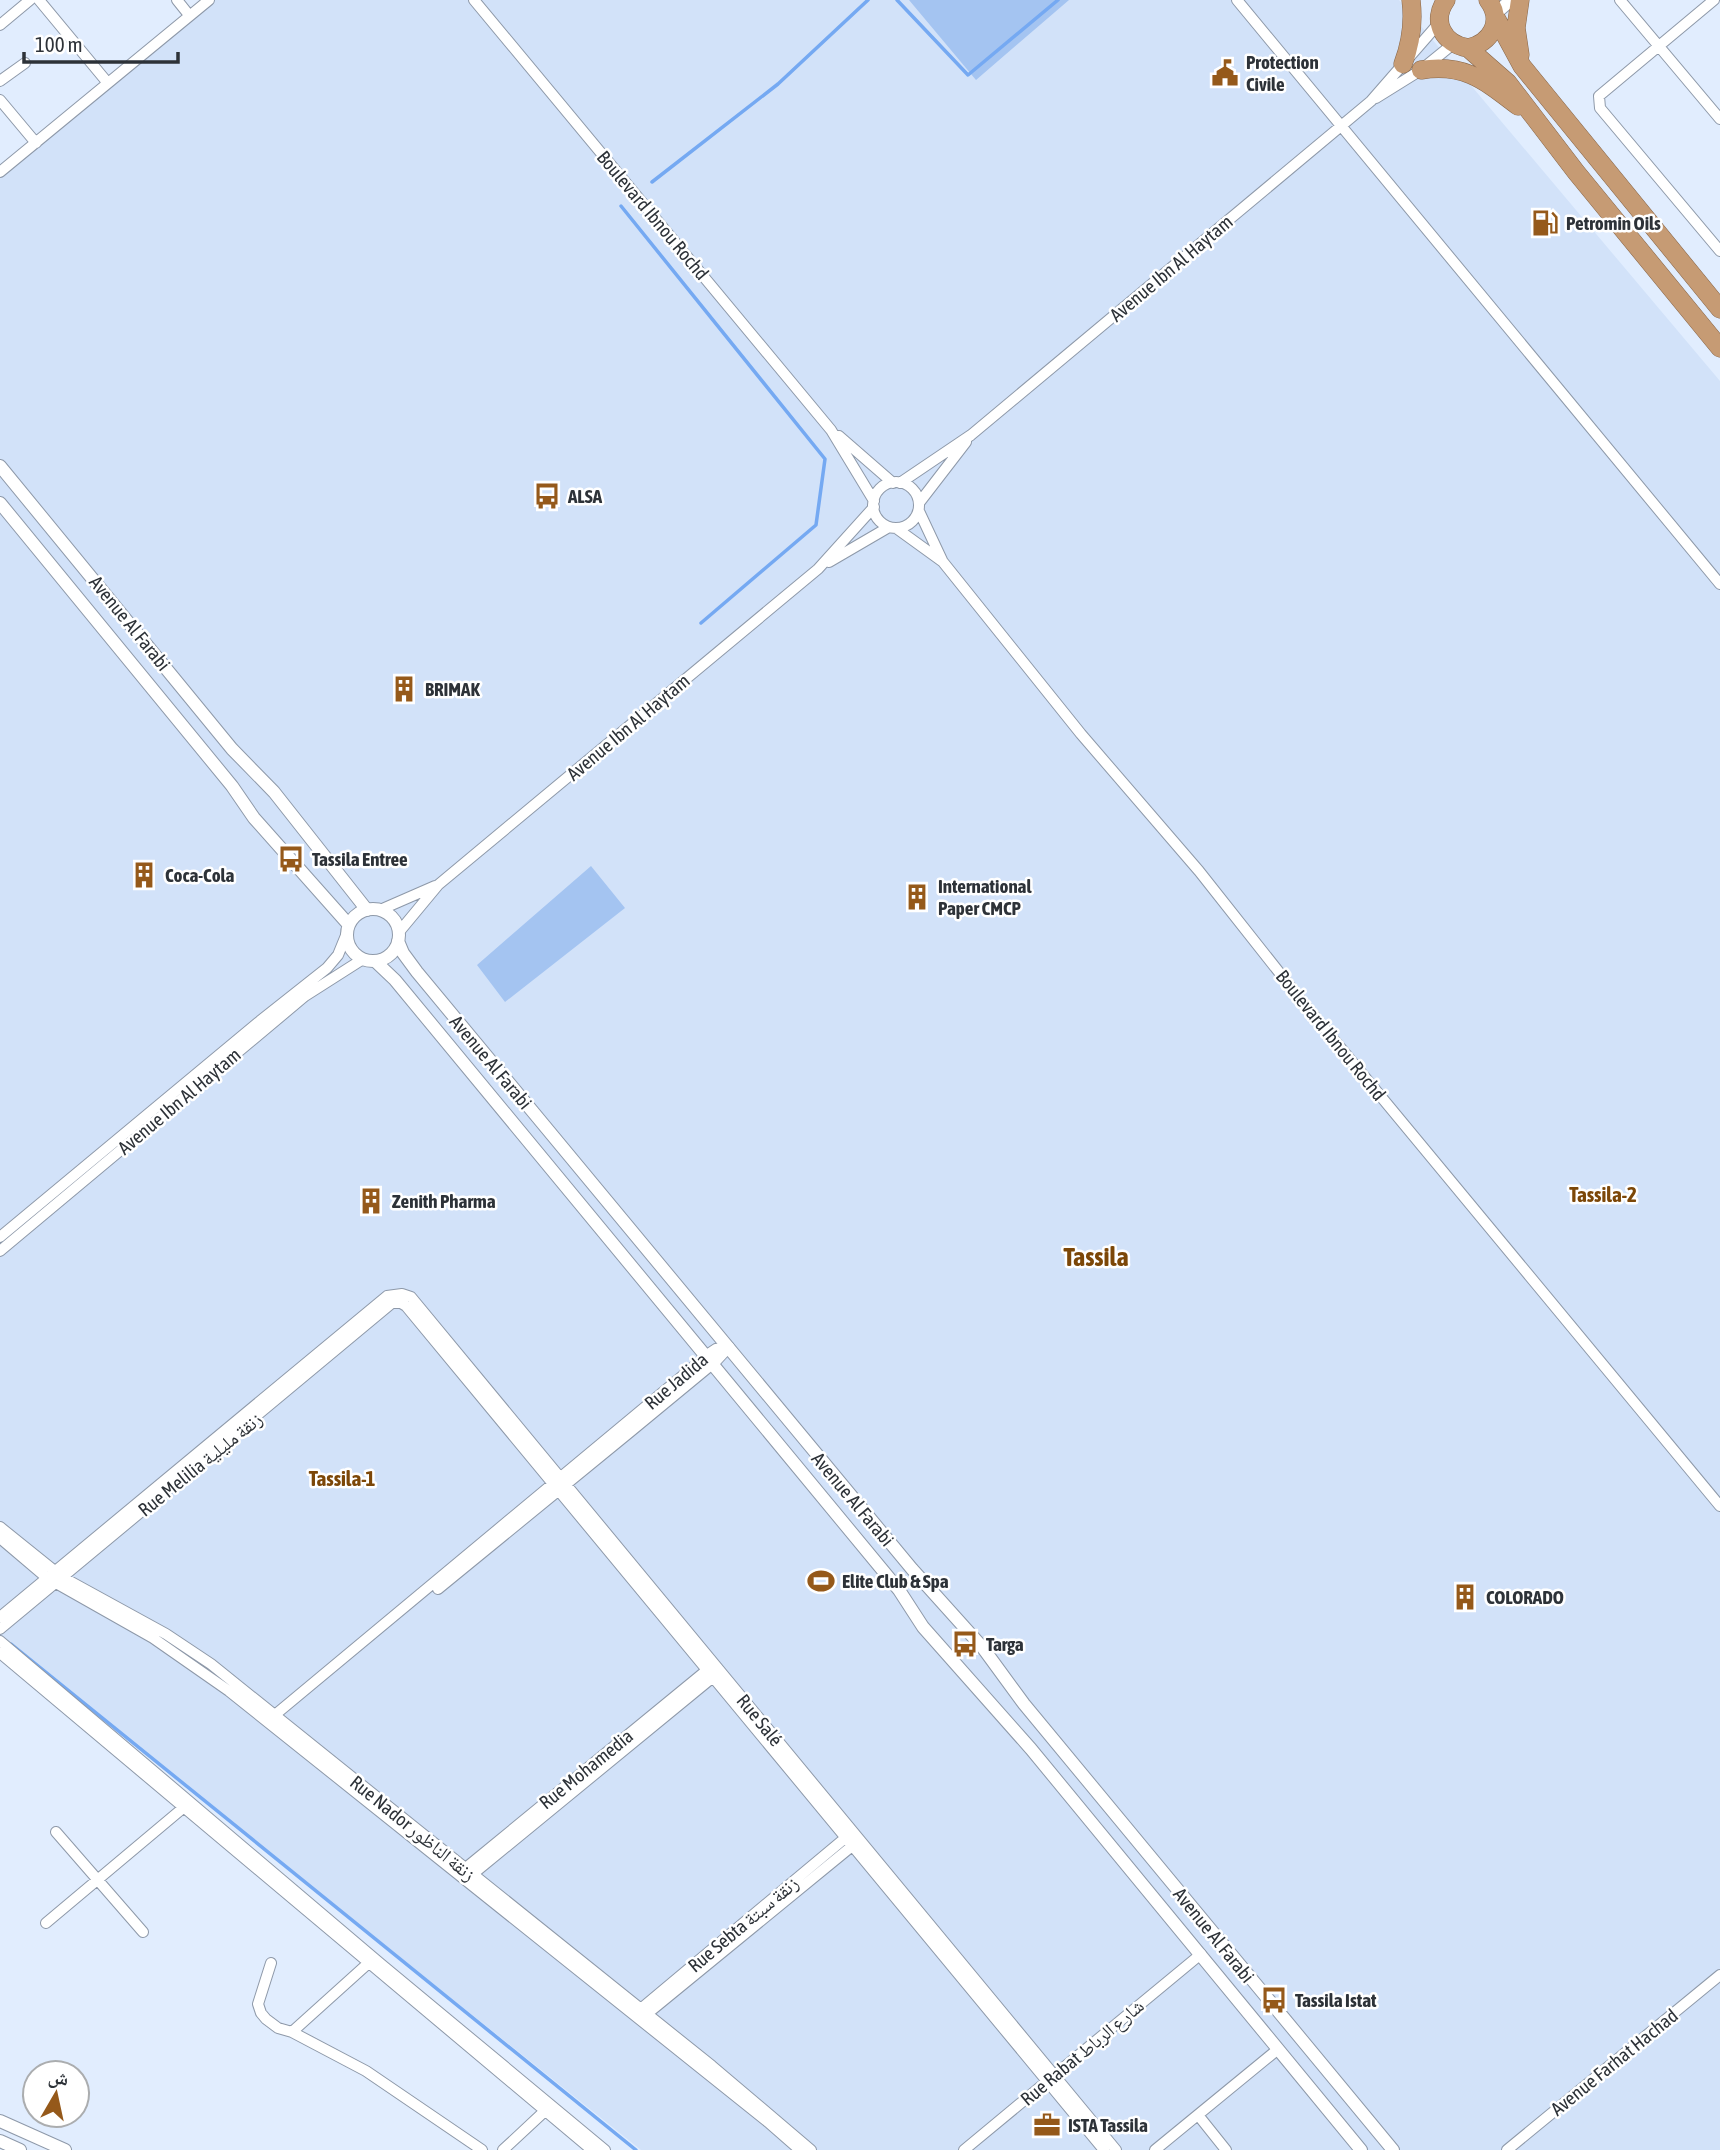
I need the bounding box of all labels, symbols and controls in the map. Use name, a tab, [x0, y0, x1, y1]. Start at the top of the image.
scale bar	[24, 21, 178, 65]
text: 100 m	[35, 32, 83, 56]
place label: Protection Civile	[1246, 51, 1319, 95]
public building icon: Protection Civile	[1210, 58, 1240, 88]
street label: Boulevard Ibnou Rochd	[593, 146, 713, 284]
fuel station icon: Petromin Oils	[1530, 208, 1560, 238]
street label: Avenue Ibn Al Haytam	[1105, 210, 1237, 326]
place label: Petromin Oils	[1566, 212, 1661, 234]
bus stop icon: ALSA	[532, 481, 562, 511]
place label: ALSA	[567, 485, 603, 507]
street label: Avenue Al Farabi	[85, 571, 175, 675]
street label: Avenue Ibn Al Haytam	[562, 669, 694, 785]
building icon: BRIMAK	[389, 674, 419, 704]
place label: BRIMAK	[425, 678, 480, 700]
bus stop icon: Tassila Entree	[276, 844, 306, 874]
place label: Tassila Entree	[312, 848, 408, 870]
building icon: Coca-Cola	[129, 860, 159, 890]
place label: Coca-Cola	[165, 864, 235, 886]
place label: International Paper CMCP	[938, 875, 1032, 919]
building icon: International Paper CMCP	[902, 882, 932, 912]
street label: Boulevard Ibnou Rochd	[1272, 965, 1390, 1105]
street label: Avenue Al Farabi	[445, 1011, 537, 1113]
street label: Avenue Ibn Al Haytam	[113, 1043, 245, 1159]
district label: Tassila-2	[1569, 1182, 1637, 1206]
building icon: Zenith Pharma	[356, 1186, 386, 1216]
place label: Zenith Pharma	[392, 1190, 496, 1212]
district label: Tassila	[1063, 1242, 1129, 1272]
street label: Rue Jadida	[640, 1348, 712, 1414]
street label: Rue Melilia زنقة مليلية	[134, 1407, 267, 1521]
street label: Avenue Al Farabi	[807, 1448, 899, 1550]
district label: Tassila-1	[309, 1466, 375, 1490]
sports icon: Elite Club & Spa	[806, 1566, 836, 1596]
place label: Elite Club & Spa	[842, 1570, 949, 1592]
building icon: COLORADO	[1450, 1582, 1480, 1612]
place label: COLORADO	[1486, 1586, 1564, 1608]
bus stop icon: Targa	[950, 1629, 980, 1659]
place label: Targa	[986, 1633, 1024, 1655]
street label: Rue Salé	[733, 1690, 787, 1750]
street label: Rue Mohamedia	[535, 1725, 637, 1813]
street label: Rue Nador زنقة الناظور	[345, 1771, 480, 1886]
street label: Rue Sebta زنقة سبتة	[683, 1872, 803, 1977]
street label: Avenue Al Farabi	[1169, 1883, 1259, 1987]
bus stop icon: Tassila Istat	[1259, 1985, 1289, 2015]
place label: Tassila Istat	[1295, 1989, 1377, 2011]
street label: Rue Rabat شارع الرباط	[1016, 1994, 1149, 2111]
street label: Avenue Farhat Hachad	[1546, 2004, 1682, 2120]
north arrow	[21, 2059, 91, 2129]
text: ش	[47, 2065, 70, 2091]
office icon: ISTA Tassila	[1032, 2110, 1062, 2140]
place label: ISTA Tassila	[1068, 2114, 1148, 2136]

